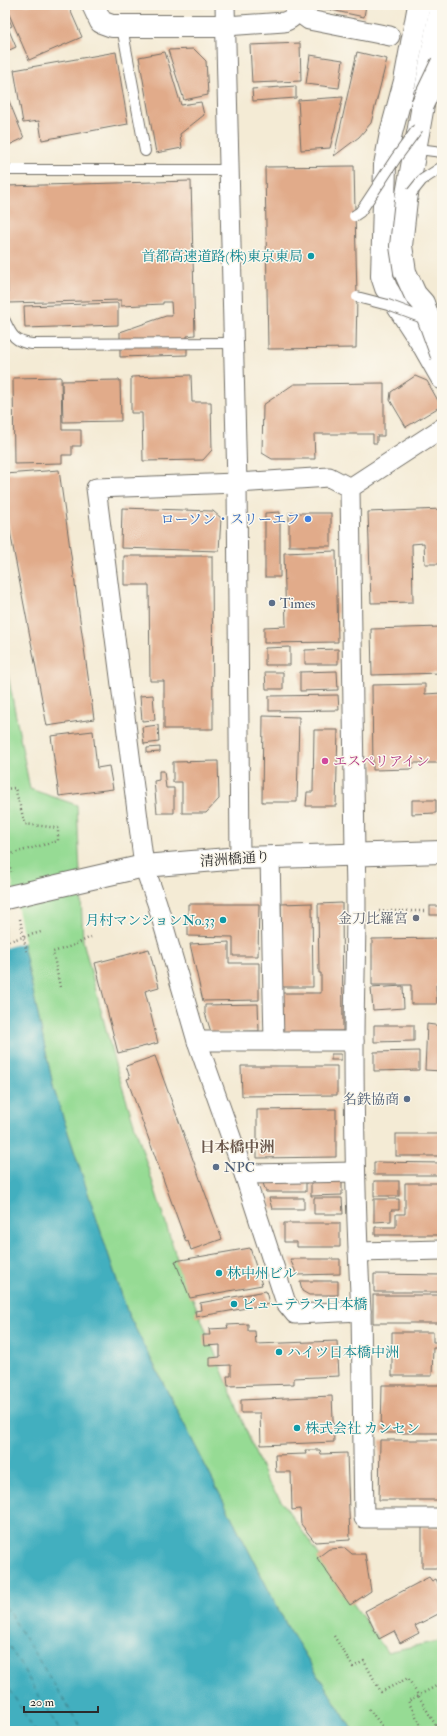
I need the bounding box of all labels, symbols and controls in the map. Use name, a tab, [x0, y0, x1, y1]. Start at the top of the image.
place label: 首都高速道路(株)東京東局	[141, 248, 303, 265]
marker: 首都高速道路(株)東京東局	[306, 251, 316, 261]
place label: ローソン・スリーエフ	[161, 511, 300, 528]
marker: ローソン・スリーエフ	[303, 514, 313, 524]
place label: Times	[280, 595, 316, 612]
marker: Times	[267, 598, 277, 608]
place label: エスペリアイン	[333, 753, 430, 770]
marker: エスペリアイン	[320, 756, 330, 766]
street label: 清洲橋通り	[199, 848, 271, 870]
place label: 金刀比羅宮	[338, 910, 408, 927]
place label: 月村マンションNo.33	[85, 912, 215, 929]
marker: 金刀比羅宮	[411, 913, 421, 923]
marker: 月村マンションNo.33	[218, 915, 228, 925]
place label: 名鉄協商	[343, 1091, 399, 1108]
marker: 名鉄協商	[402, 1094, 412, 1104]
district label: 日本橋中洲	[199, 1138, 275, 1157]
place label: NPC	[224, 1159, 255, 1176]
marker: NPC	[211, 1162, 221, 1172]
place label: 林中州ビル	[227, 1265, 297, 1282]
marker: 林中州ビル	[214, 1268, 224, 1278]
place label: ビューテラス日本橋	[242, 1296, 368, 1313]
marker: ビューテラス日本橋	[229, 1299, 239, 1309]
place label: ハイツ日本橋中洲	[287, 1344, 399, 1361]
marker: ハイツ日本橋中洲	[274, 1347, 284, 1357]
place label: 株式会社 カンセン	[305, 1420, 420, 1437]
marker: 株式会社 カンセン	[292, 1423, 302, 1433]
scale bar	[24, 1688, 98, 1714]
text: 20 m	[30, 1695, 55, 1710]

